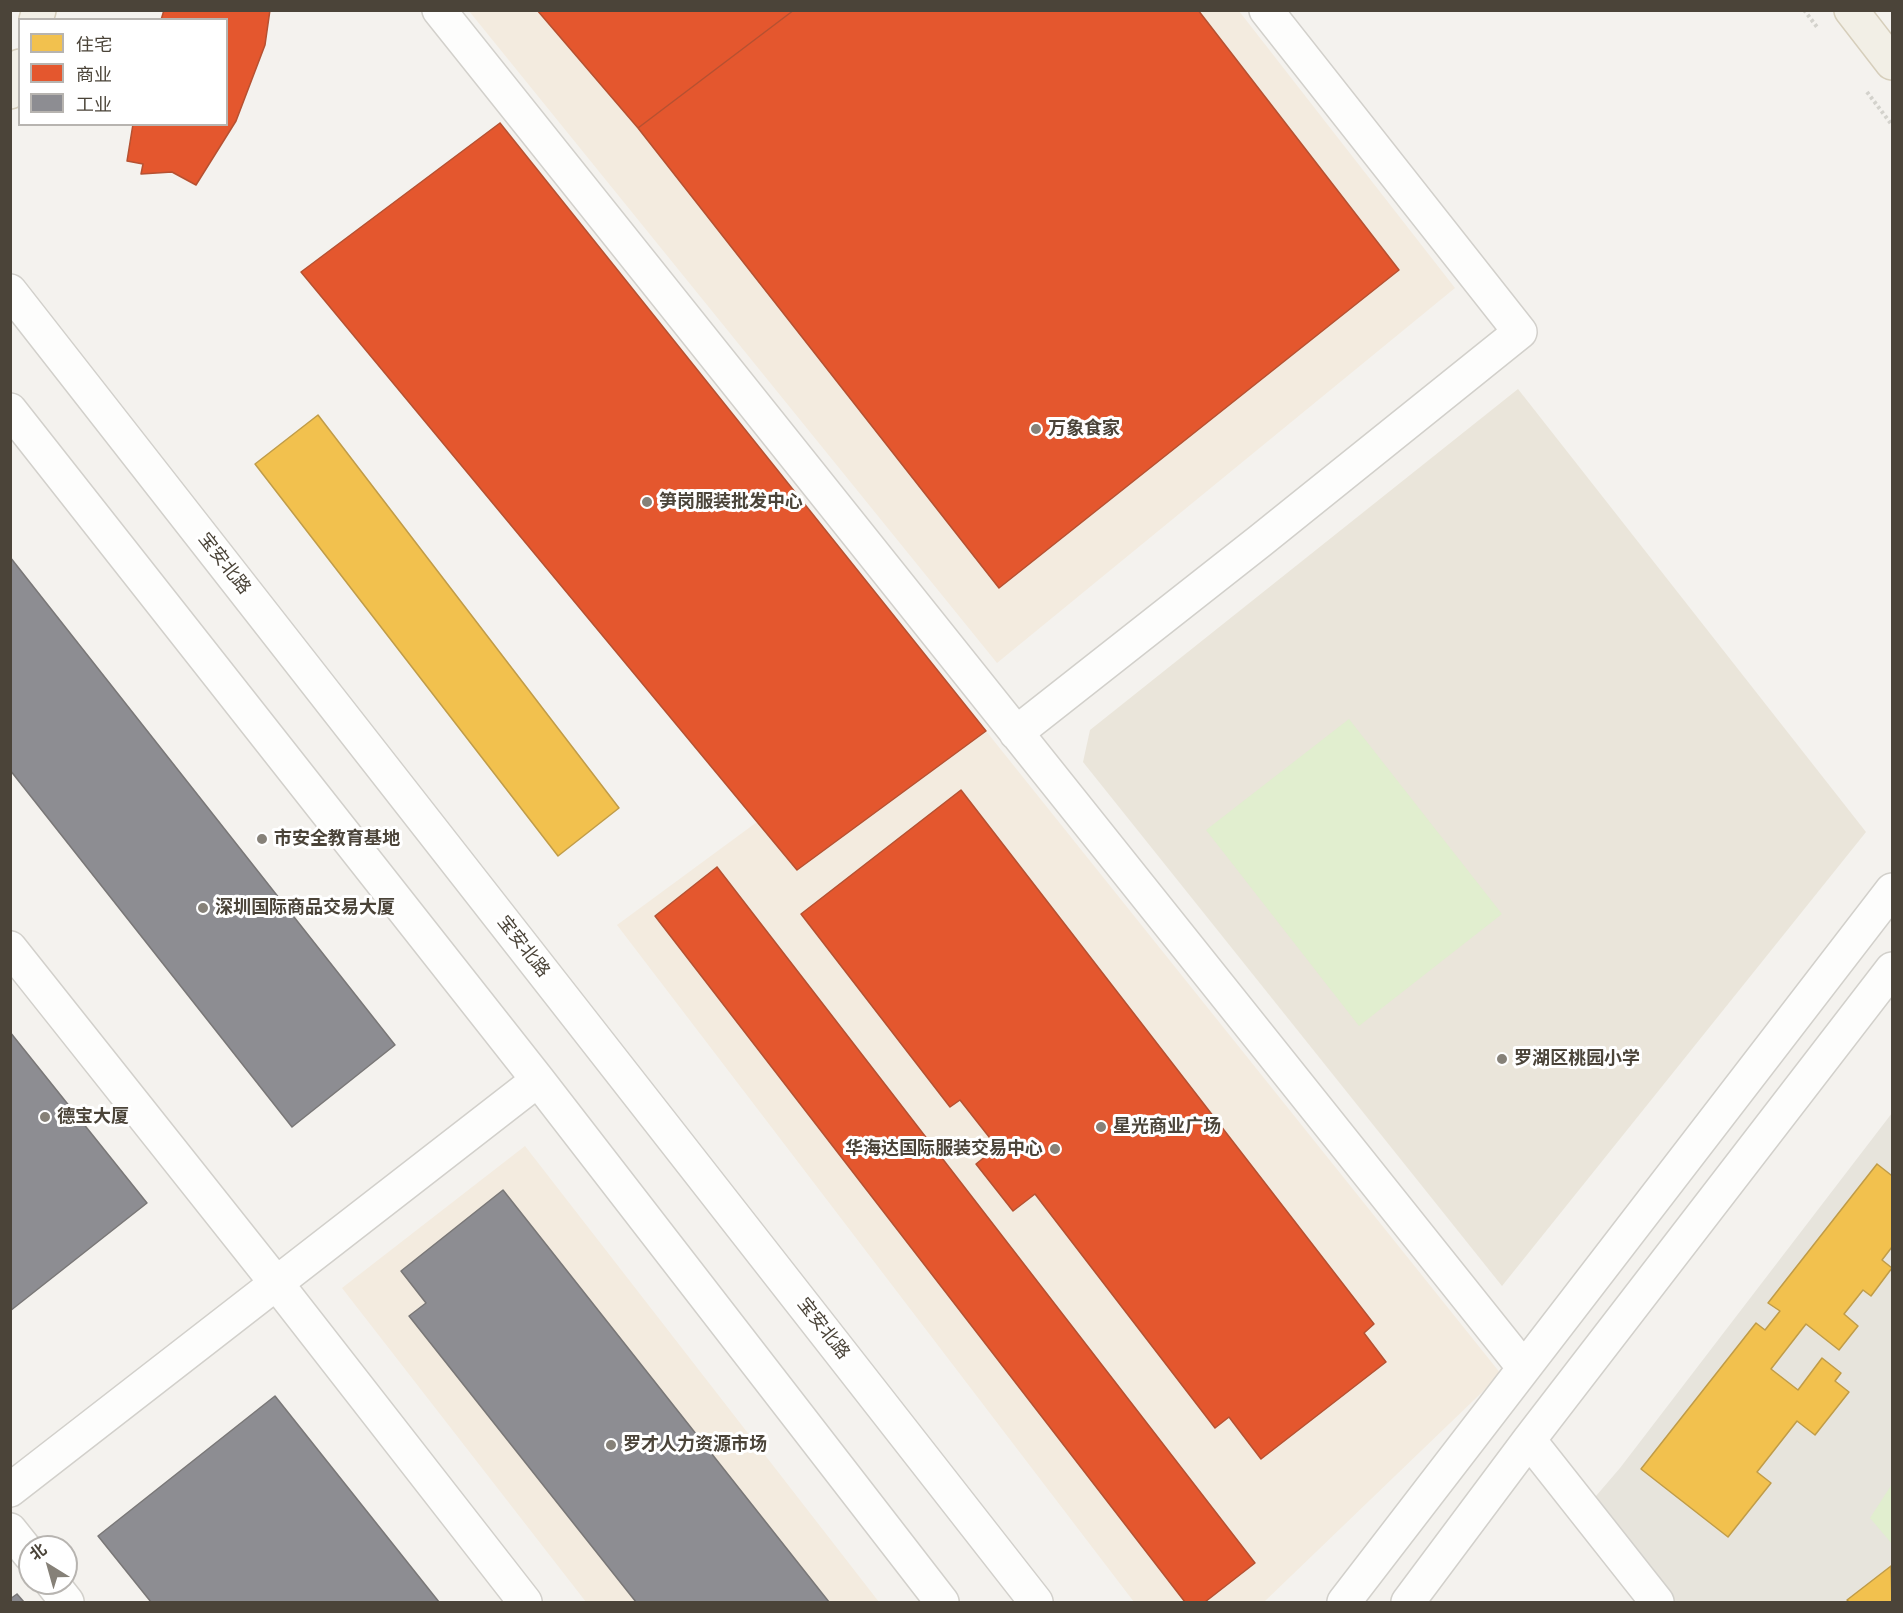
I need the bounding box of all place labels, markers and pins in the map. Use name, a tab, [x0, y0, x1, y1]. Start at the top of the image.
place label: 万象食家	[1048, 418, 1120, 440]
marker: 万象食家	[1029, 422, 1043, 436]
place label: 笋岗服装批发中心	[659, 491, 803, 513]
marker: 笋岗服装批发中心	[640, 495, 654, 509]
place label: 市安全教育基地	[274, 828, 400, 850]
marker: 市安全教育基地	[255, 832, 269, 846]
place label: 深圳国际商品交易大厦	[215, 897, 395, 919]
marker: 深圳国际商品交易大厦	[196, 901, 210, 915]
place label: 罗湖区桃园小学	[1514, 1048, 1640, 1070]
marker: 罗湖区桃园小学	[1495, 1052, 1509, 1066]
place label: 德宝大厦	[57, 1106, 129, 1128]
marker: 德宝大厦	[38, 1110, 52, 1124]
place label: 星光商业广场	[1113, 1116, 1221, 1138]
marker: 星光商业广场	[1094, 1120, 1108, 1134]
place label: 华海达国际服装交易中心	[845, 1138, 1043, 1160]
marker: 华海达国际服装交易中心	[1048, 1142, 1062, 1156]
place label: 罗才人力资源市场	[623, 1434, 767, 1456]
marker: 罗才人力资源市场	[604, 1438, 618, 1452]

